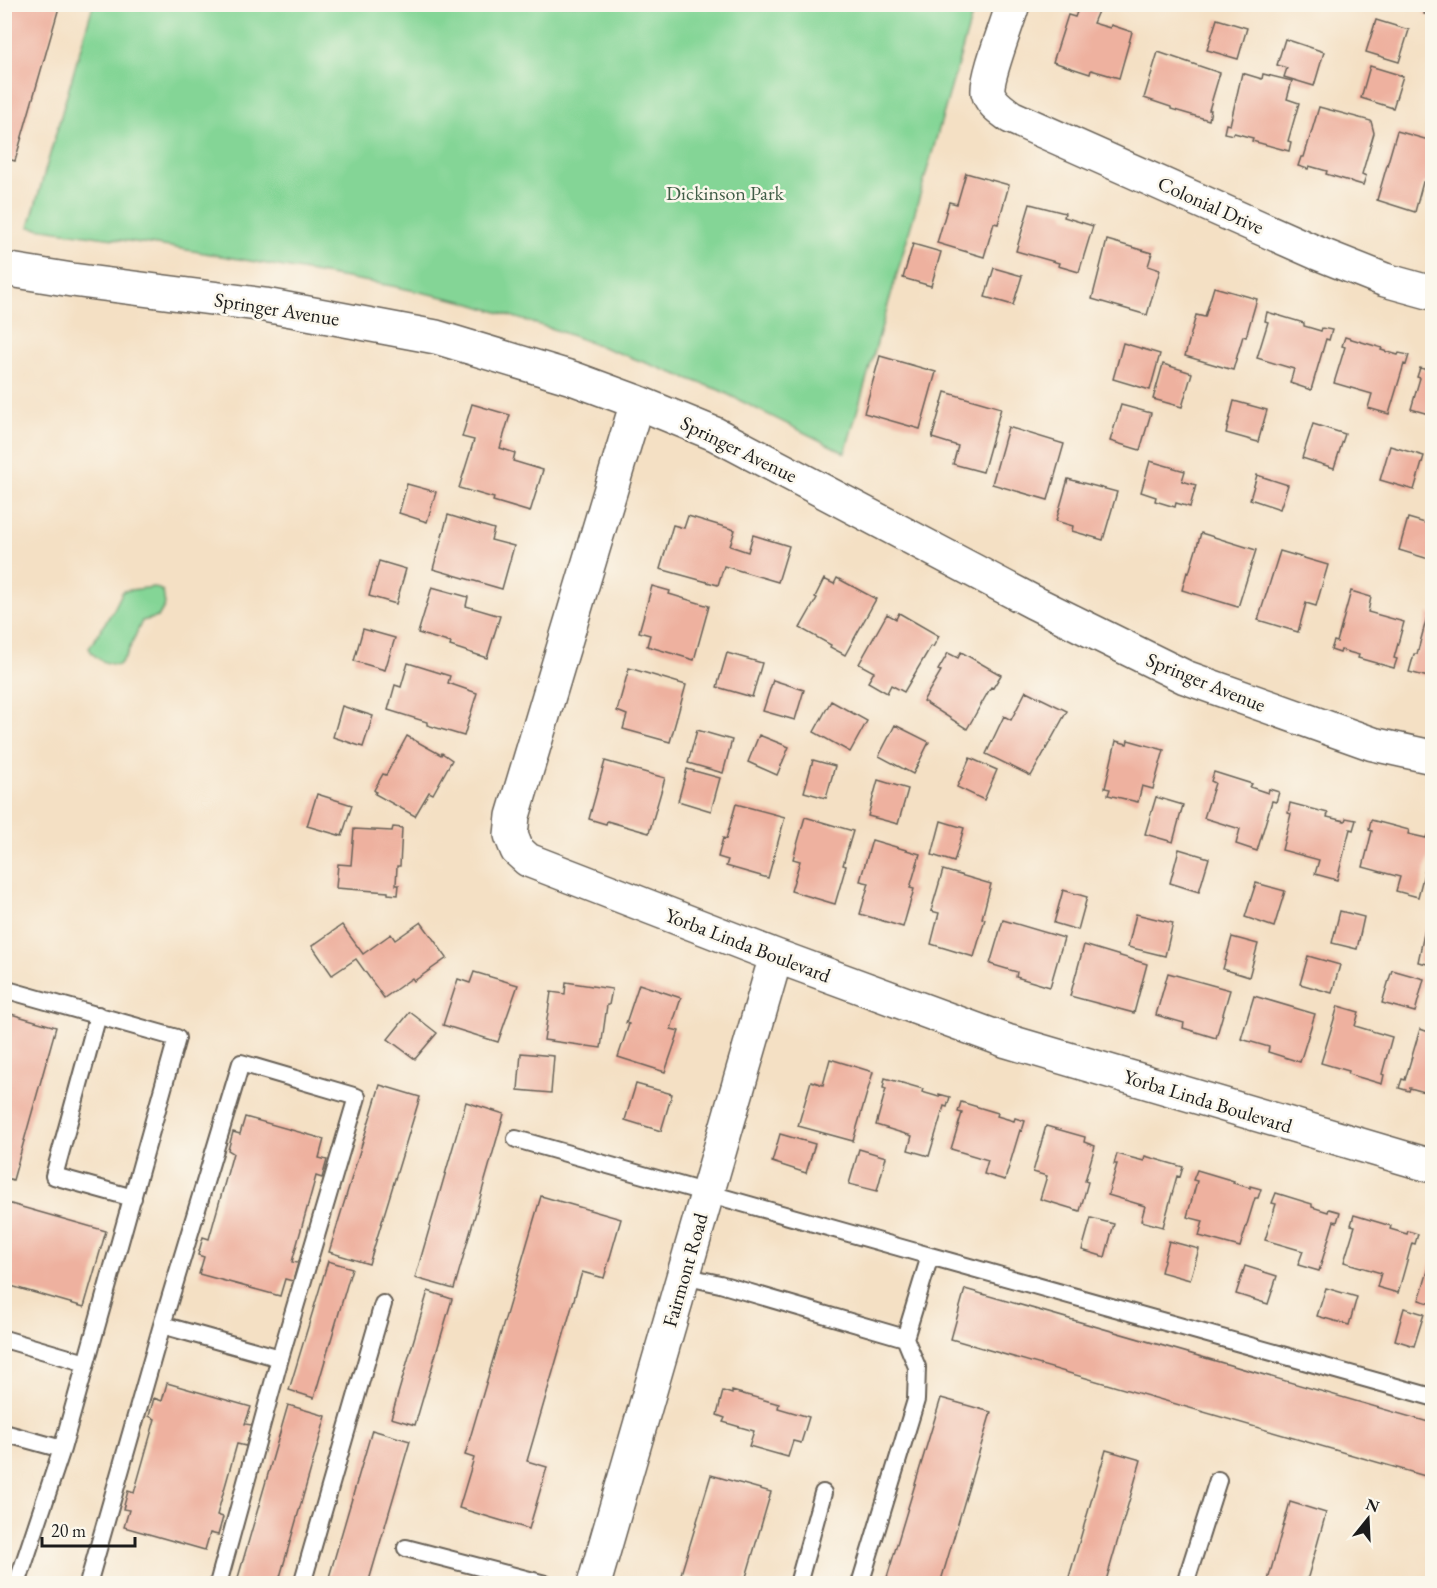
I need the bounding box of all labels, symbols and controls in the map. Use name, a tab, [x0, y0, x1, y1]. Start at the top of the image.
street label: Colonial Drive	[1154, 170, 1268, 240]
park label: Dickinson Park	[666, 180, 785, 206]
street label: Springer Avenue	[213, 286, 342, 332]
street label: Springer Avenue	[676, 410, 802, 488]
street label: Springer Avenue	[1143, 646, 1270, 718]
street label: Yorba Linda Boulevard	[662, 901, 835, 989]
street label: Yorba Linda Boulevard	[1120, 1063, 1296, 1139]
street label: Fairmont Road	[656, 1209, 714, 1330]
north arrow	[1338, 1489, 1398, 1549]
text: N	[1363, 1493, 1382, 1517]
scale bar	[42, 1510, 135, 1548]
text: 20 m	[51, 1519, 86, 1542]

